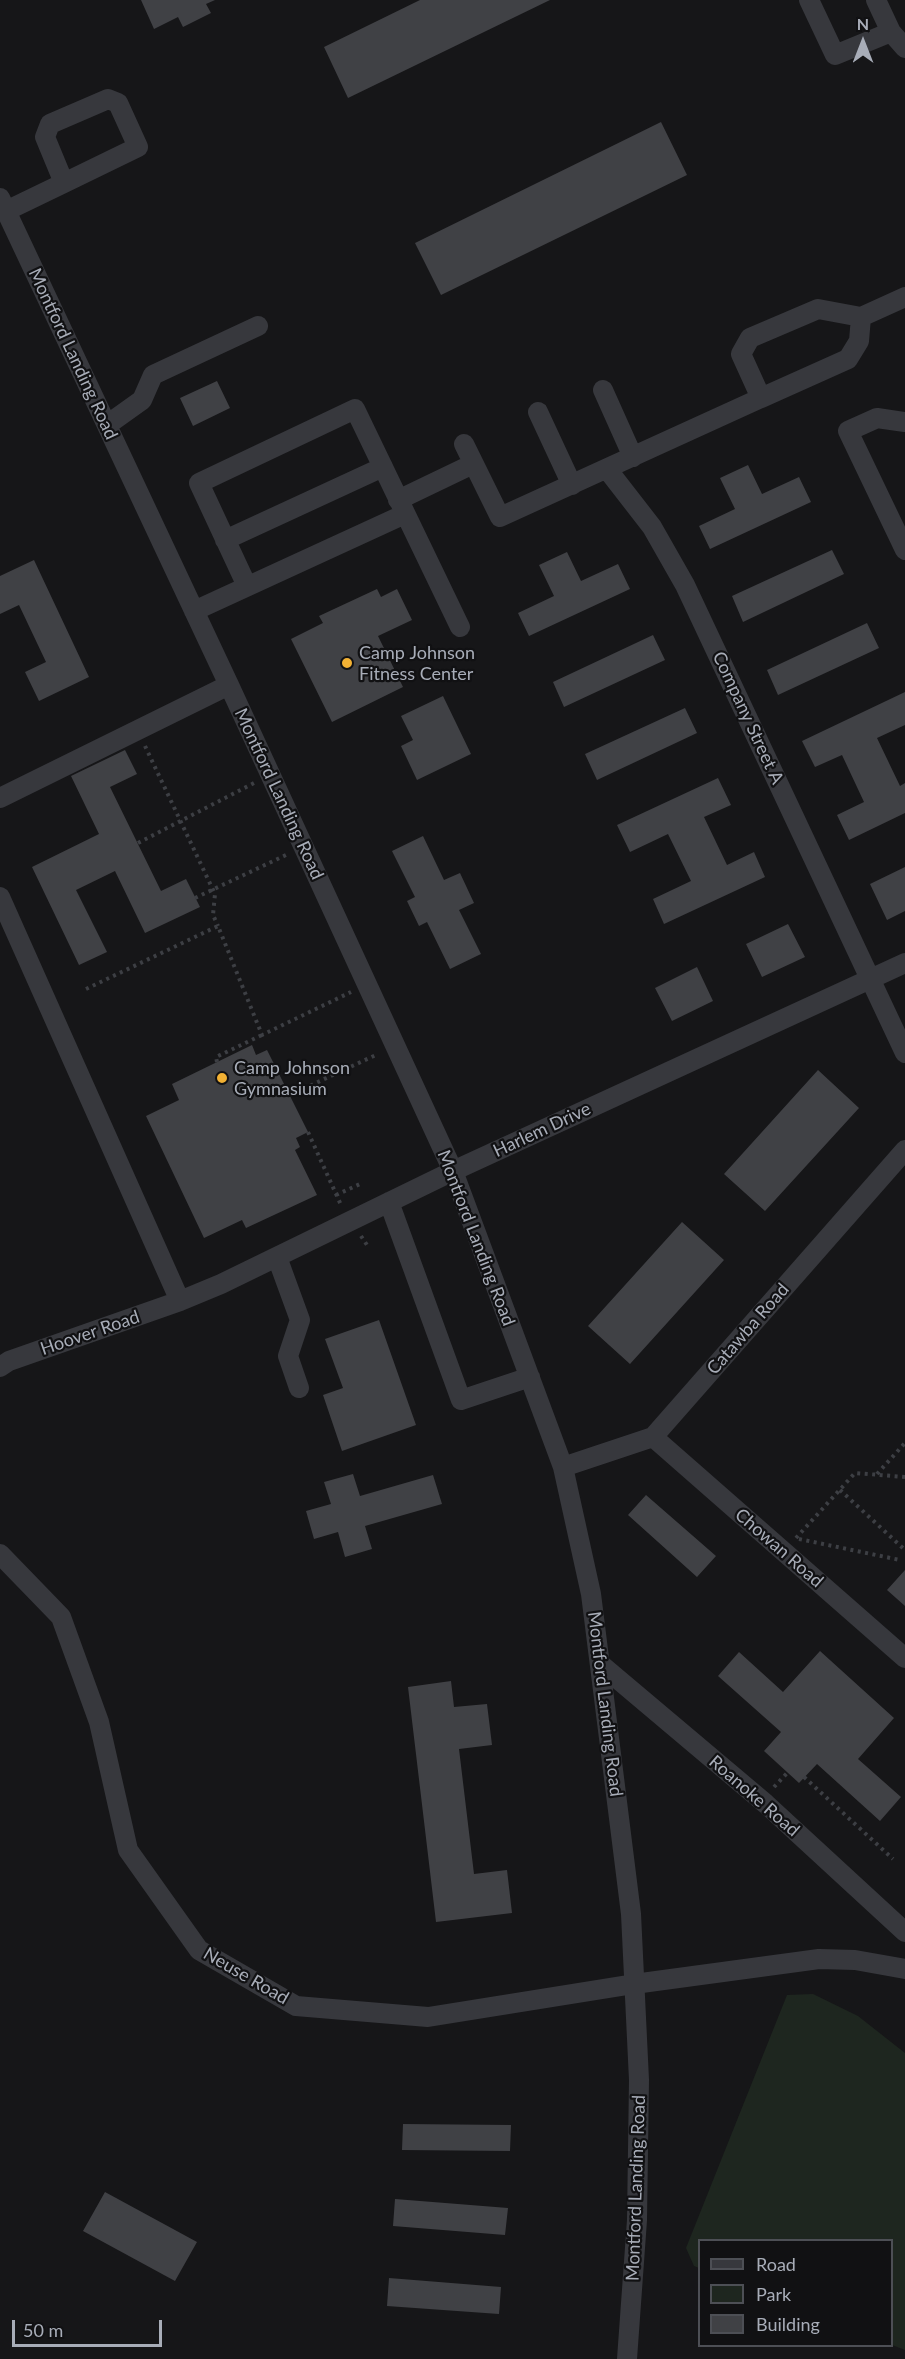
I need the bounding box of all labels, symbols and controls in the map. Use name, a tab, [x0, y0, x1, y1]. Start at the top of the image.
north arrow	[833, 12, 893, 72]
text: N	[857, 14, 869, 33]
street label: Montford Landing Road	[24, 265, 122, 443]
place label: Camp Johnson Fitness Center	[359, 642, 475, 684]
street label: Company Street A	[708, 648, 788, 788]
marker: Camp Johnson Fitness Center	[340, 656, 354, 670]
street label: Montford Landing Road	[230, 705, 328, 883]
place label: Camp Johnson Gymnasium	[234, 1057, 350, 1100]
marker: Camp Johnson Gymnasium	[215, 1071, 229, 1085]
street label: Harlem Drive	[490, 1098, 594, 1162]
street label: Montford Landing Road	[433, 1147, 519, 1329]
street label: Catawba Road	[702, 1279, 794, 1379]
street label: Hoover Road	[38, 1306, 142, 1360]
street label: Chowan Road	[731, 1504, 827, 1592]
street label: Montford Landing Road	[583, 1610, 627, 1798]
street label: Roanoke Road	[704, 1751, 804, 1841]
street label: Neuse Road	[200, 1943, 292, 2009]
street label: Montford Landing Road	[622, 2095, 650, 2281]
legend	[698, 2239, 893, 2347]
text: Road	[756, 2253, 796, 2275]
text: Park	[756, 2283, 791, 2305]
scale bar	[15, 2308, 165, 2346]
text: Building	[756, 2313, 820, 2335]
text: 50 m	[23, 2319, 63, 2341]

